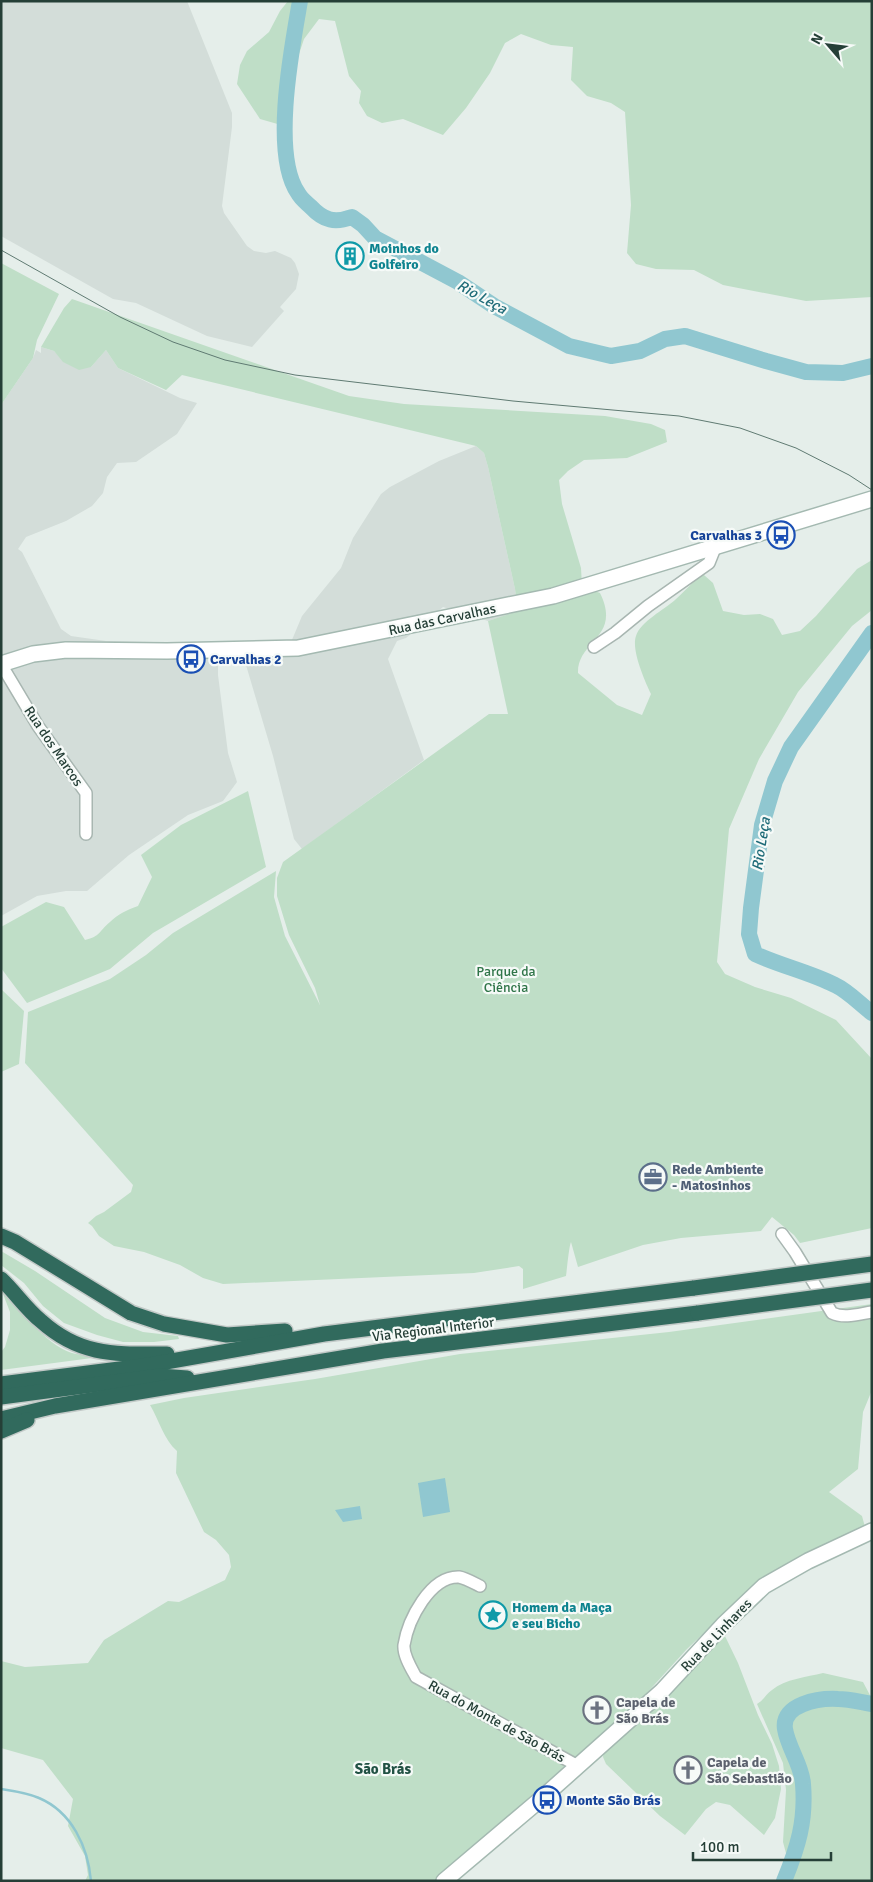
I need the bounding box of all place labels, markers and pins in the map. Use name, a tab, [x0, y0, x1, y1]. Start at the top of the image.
place label: Moinhos do Golfeiro	[369, 240, 439, 273]
building icon: Moinhos do Golfeiro	[335, 241, 365, 271]
bus stop icon: Carvalhas 3	[766, 520, 796, 550]
place label: Carvalhas 3	[690, 527, 762, 544]
bus stop icon: Carvalhas 2	[176, 644, 206, 674]
place label: Carvalhas 2	[210, 651, 282, 668]
place label: Rede Ambiente - Matosinhos	[672, 1161, 764, 1194]
office icon: Rede Ambiente - Matosinhos	[638, 1162, 668, 1192]
place label: Homem da Maça e seu Bicho	[512, 1599, 612, 1632]
place icon: Homem da Maça e seu Bicho	[478, 1600, 508, 1630]
place label: Capela de São Brás	[616, 1694, 675, 1727]
church icon: Capela de São Brás	[582, 1695, 612, 1725]
place label: Capela de São Sebastião	[707, 1754, 792, 1787]
church icon: Capela de São Sebastião	[673, 1755, 703, 1785]
bus stop icon: Monte São Brás	[532, 1785, 562, 1815]
place label: Monte São Brás	[566, 1792, 660, 1809]

